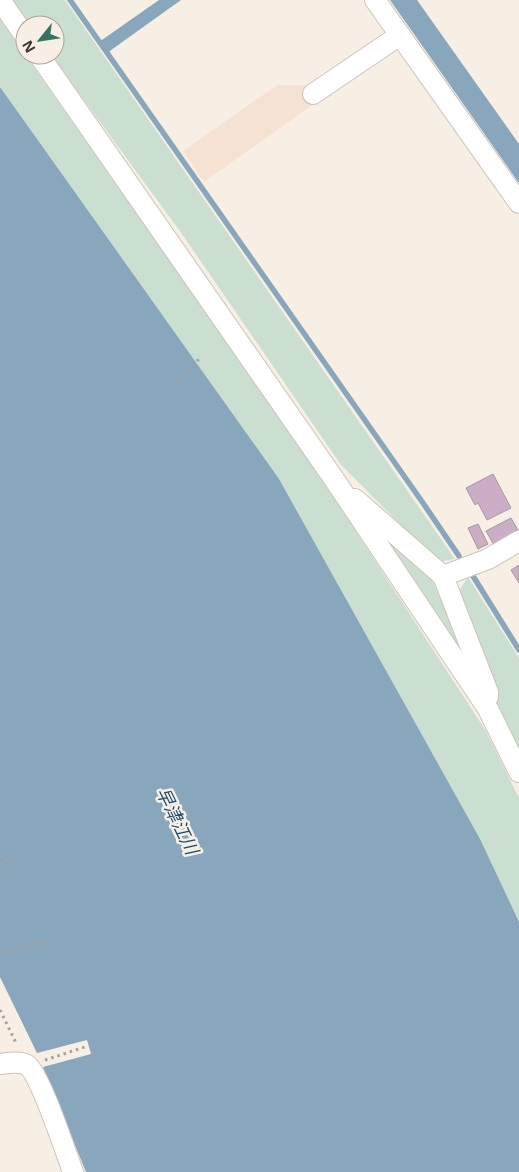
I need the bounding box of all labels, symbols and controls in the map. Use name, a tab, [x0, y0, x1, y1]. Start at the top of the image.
north arrow	[15, 15, 65, 65]
text: N	[17, 37, 39, 56]
water label: 早津江川	[151, 783, 205, 860]

